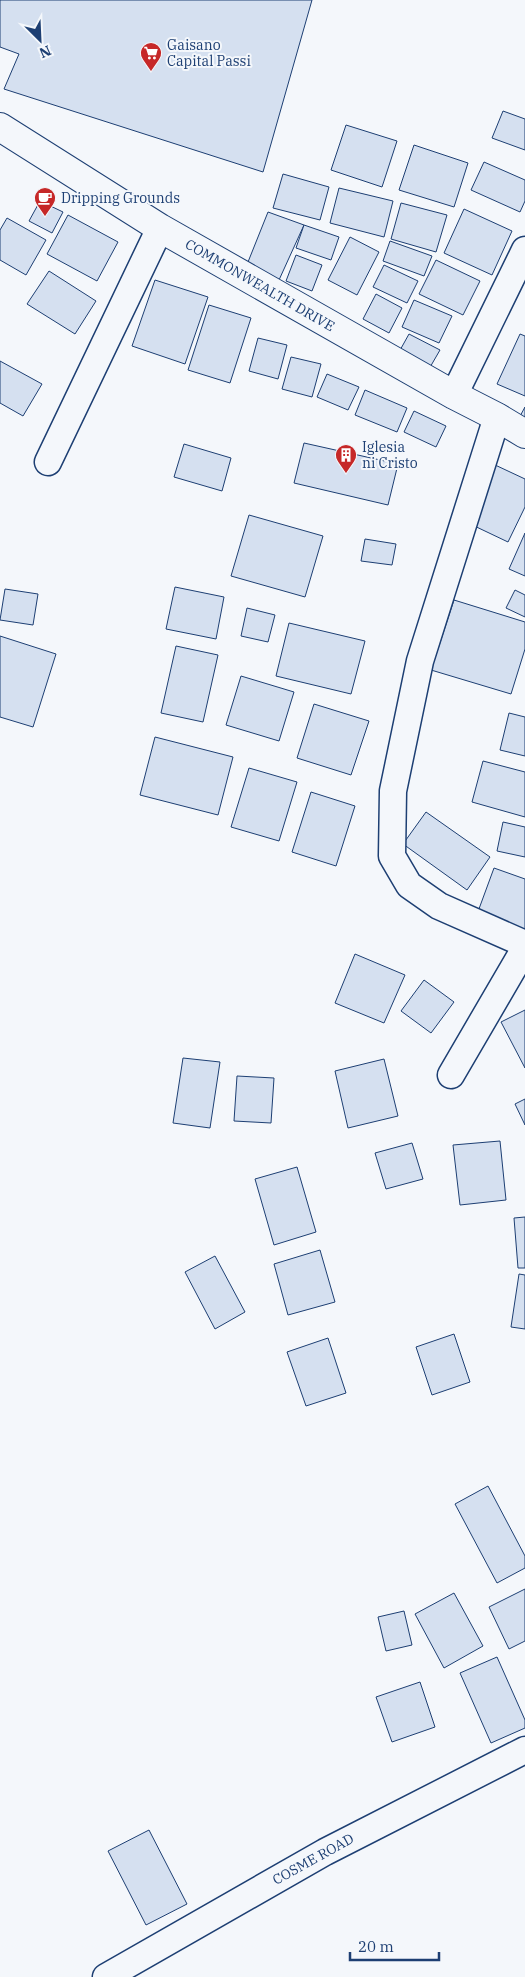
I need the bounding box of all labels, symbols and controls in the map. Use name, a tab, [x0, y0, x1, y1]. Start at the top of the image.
north arrow	[15, 15, 65, 65]
place label: Gaisano Capital Passi	[167, 36, 251, 70]
text: N	[37, 41, 54, 62]
supermarket icon: Gaisano Capital Passi	[139, 41, 163, 72]
cafe icon: Dripping Grounds	[33, 186, 57, 217]
place label: Dripping Grounds	[61, 189, 180, 207]
street label: COMMONWEALTH DRIVE	[182, 235, 338, 335]
place label: Iglesia ni Cristo	[362, 438, 418, 472]
building icon: Iglesia ni Cristo	[334, 443, 358, 474]
street label: COSME ROAD	[269, 1829, 357, 1889]
scale bar	[350, 1930, 439, 1962]
text: 20 m	[358, 1937, 394, 1956]

